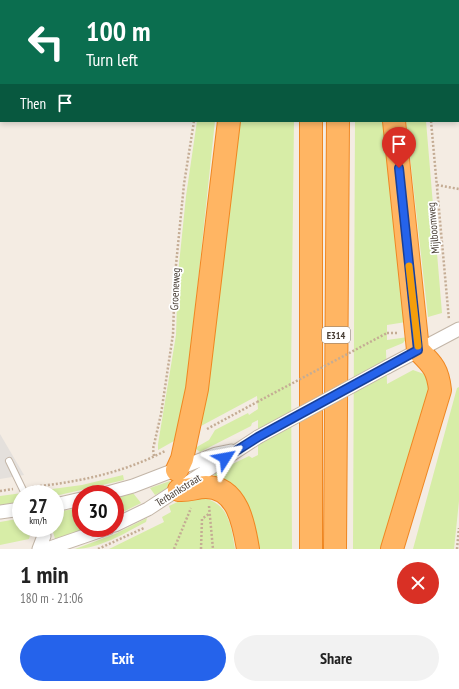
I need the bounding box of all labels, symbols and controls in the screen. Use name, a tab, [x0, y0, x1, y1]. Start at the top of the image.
text: 100 m	[86, 12, 150, 49]
icon: left	[20, 16, 72, 68]
text: Turn left	[86, 48, 138, 71]
icon: arrive	[54, 92, 76, 114]
text: Then	[20, 94, 46, 113]
pin	[382, 127, 416, 168]
icon: arrive	[388, 133, 410, 155]
street label: Mijlboomweg	[424, 202, 442, 254]
street label: Groeneweg	[167, 267, 183, 311]
road number: E314	[322, 327, 350, 343]
position arrow	[204, 437, 246, 479]
street label: Terbankstraat	[153, 470, 203, 510]
speed limit sign: 30	[72, 485, 124, 537]
text: 27	[28, 493, 48, 519]
text: km/h	[29, 514, 47, 527]
text: 1 min	[20, 559, 68, 590]
button: close	[397, 562, 439, 604]
text: 180 m · 21:06	[20, 590, 83, 607]
button: Exit	[20, 635, 226, 681]
button: Share	[234, 635, 439, 681]

